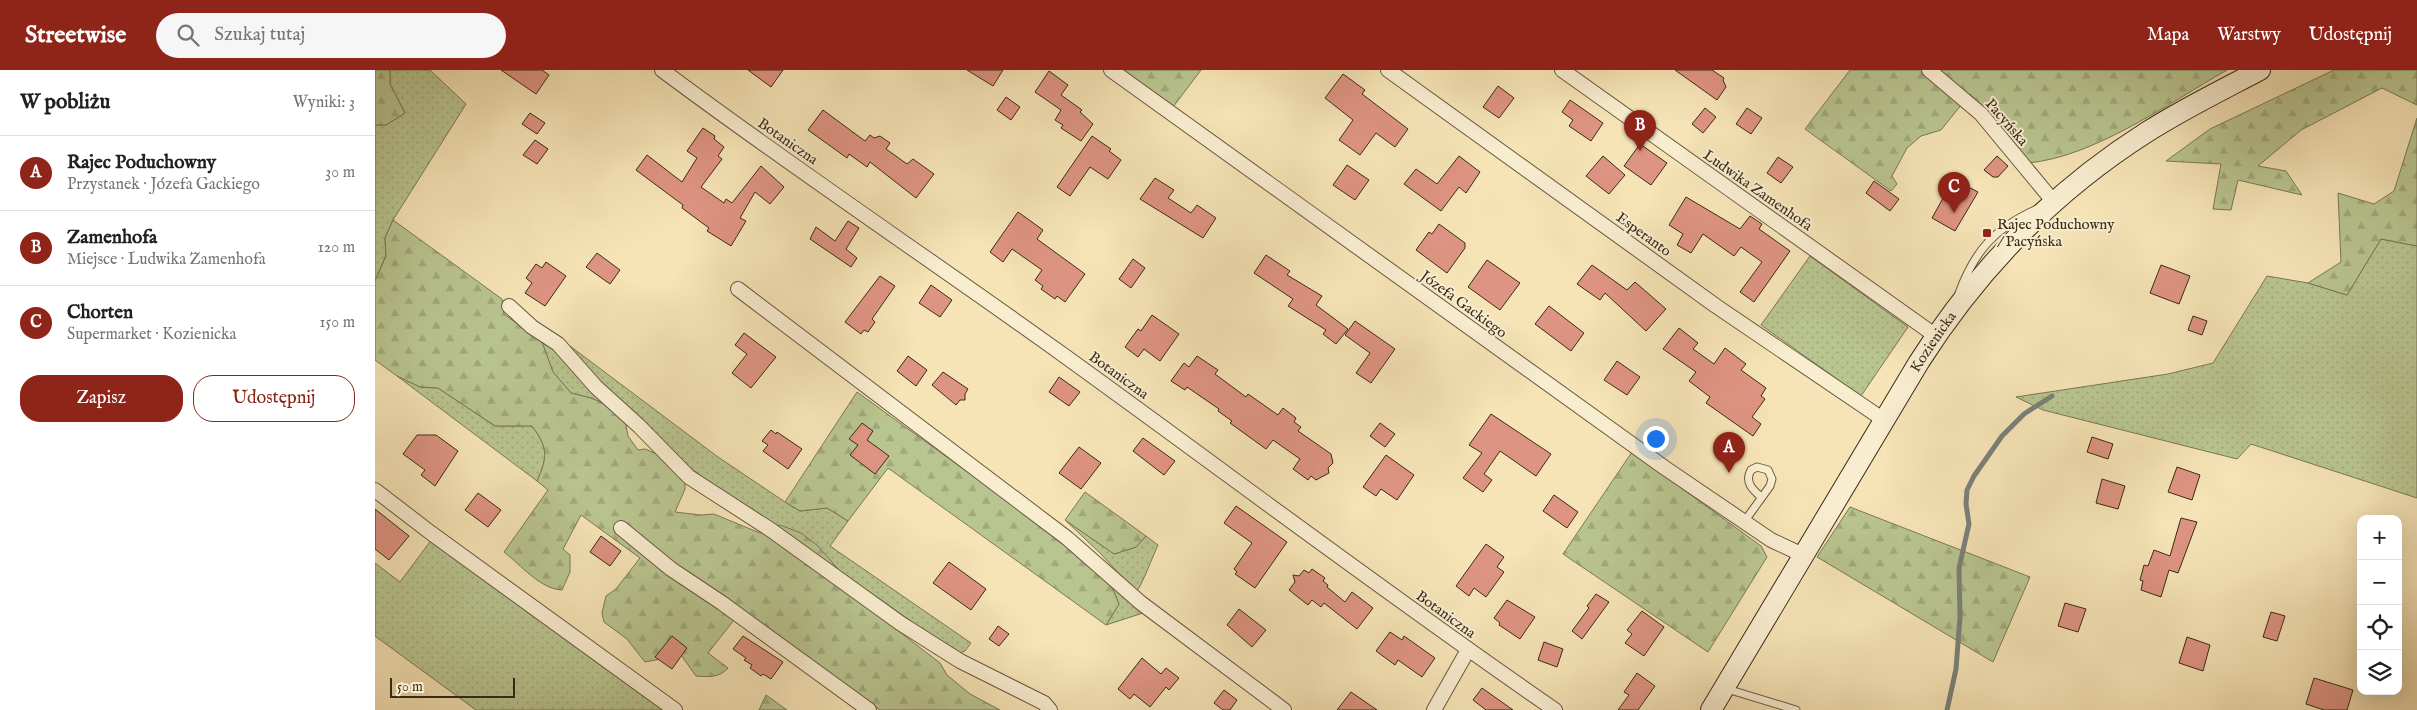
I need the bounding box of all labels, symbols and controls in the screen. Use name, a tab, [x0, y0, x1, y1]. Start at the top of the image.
search box	[156, 13, 506, 58]
text: Streetwise	[25, 20, 126, 51]
icon: search	[174, 21, 202, 49]
text: Szukaj tutaj	[214, 23, 305, 47]
text: Mapa	[2147, 24, 2189, 47]
text: Warstwy	[2217, 24, 2281, 47]
text: Udostępnij	[2309, 24, 2392, 47]
text: W pobliżu	[20, 89, 110, 116]
text: Wyniki: 3	[293, 93, 355, 113]
street label: Pacyńska	[1981, 95, 2033, 150]
pin: B	[1624, 110, 1656, 151]
street label: Botaniczna	[754, 114, 822, 169]
street label: Ludwika Zamenhofa	[1699, 146, 1817, 236]
text: Rajec Poduchowny	[67, 151, 216, 175]
text: A	[31, 163, 41, 183]
text: 30 m	[325, 163, 355, 183]
pin: C	[1938, 172, 1970, 213]
text: Przystanek · Józefa Gackiego	[67, 175, 260, 195]
street label: Esperanto	[1612, 208, 1675, 261]
place label: Rajec Poduchowny / Pacyńska	[1997, 215, 2115, 251]
text: Zamenhofa	[67, 226, 157, 250]
marker: Rajec Poduchowny / Pacyńska	[1981, 227, 1993, 239]
text: B	[31, 238, 41, 258]
text: 120 m	[318, 238, 355, 258]
text: Miejsce · Ludwika Zamenhofa	[67, 250, 266, 270]
street label: Józefa Gackiego	[1415, 265, 1511, 342]
text: Chorten	[67, 301, 133, 325]
street label: Kozienicka	[1906, 307, 1961, 376]
text: C	[30, 313, 42, 333]
text: 150 m	[320, 313, 355, 333]
text: Supermarket · Kozienicka	[67, 325, 236, 345]
street label: Botaniczna	[1085, 347, 1153, 404]
button: Zapisz	[20, 375, 183, 422]
button: Udostępnij	[193, 375, 355, 422]
your location	[1643, 426, 1669, 452]
pin: A	[1713, 432, 1745, 473]
map controls	[2357, 515, 2402, 695]
button: +	[2357, 515, 2402, 560]
button: −	[2357, 560, 2402, 605]
street label: Botaniczna	[1412, 586, 1480, 643]
button: locate	[2357, 605, 2402, 650]
button: layers	[2357, 650, 2402, 695]
scale bar	[390, 675, 515, 698]
text: 50 m	[397, 678, 423, 696]

